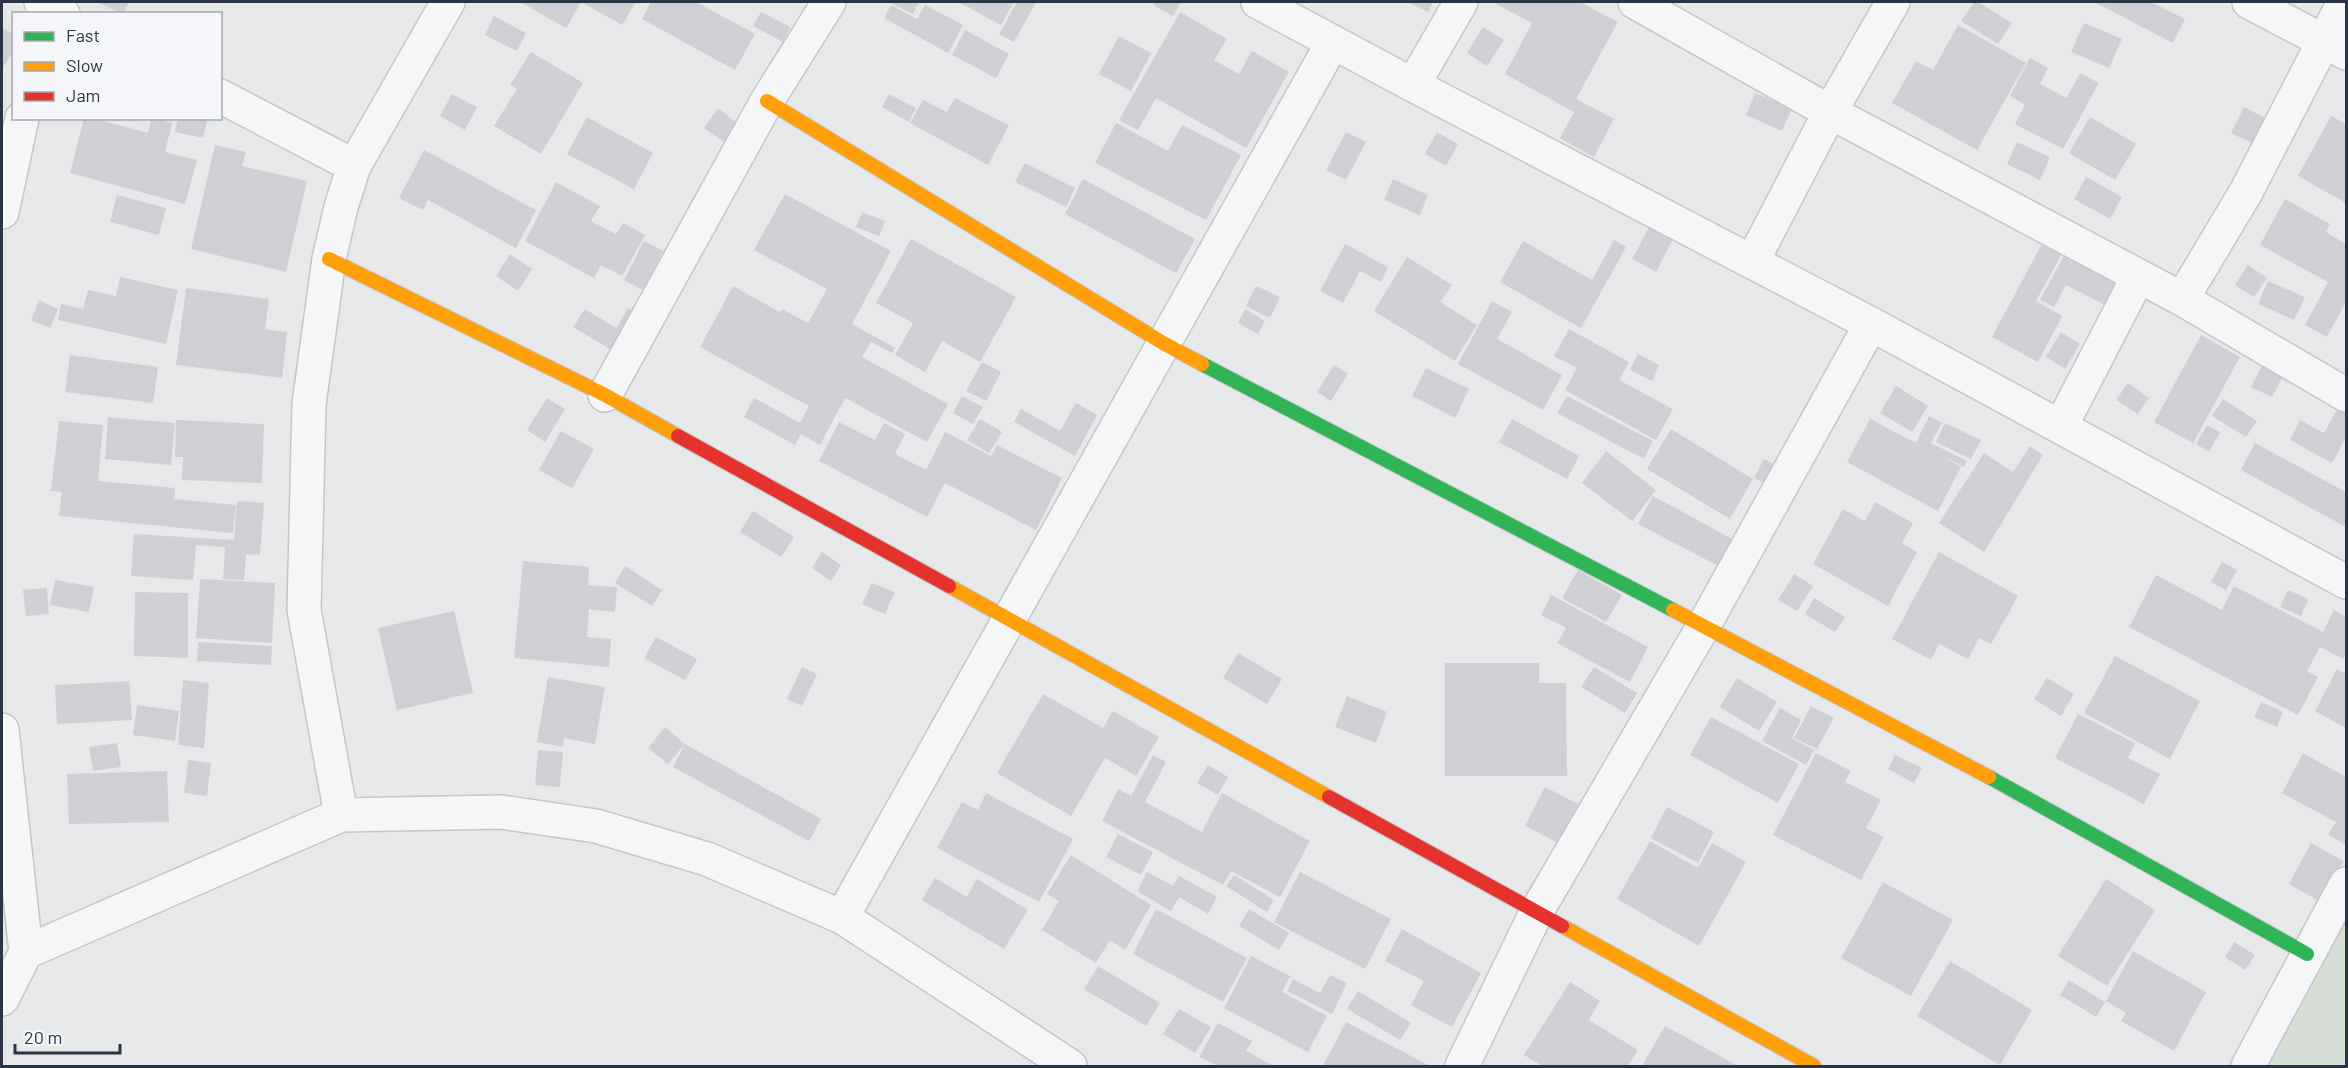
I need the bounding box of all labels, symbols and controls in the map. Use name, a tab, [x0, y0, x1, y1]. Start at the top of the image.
legend	[12, 12, 222, 120]
text: Fast	[66, 24, 100, 46]
text: Slow	[66, 54, 103, 76]
text: Jam	[66, 84, 100, 106]
scale bar	[15, 1017, 120, 1055]
text: 20 m	[24, 1026, 62, 1048]

